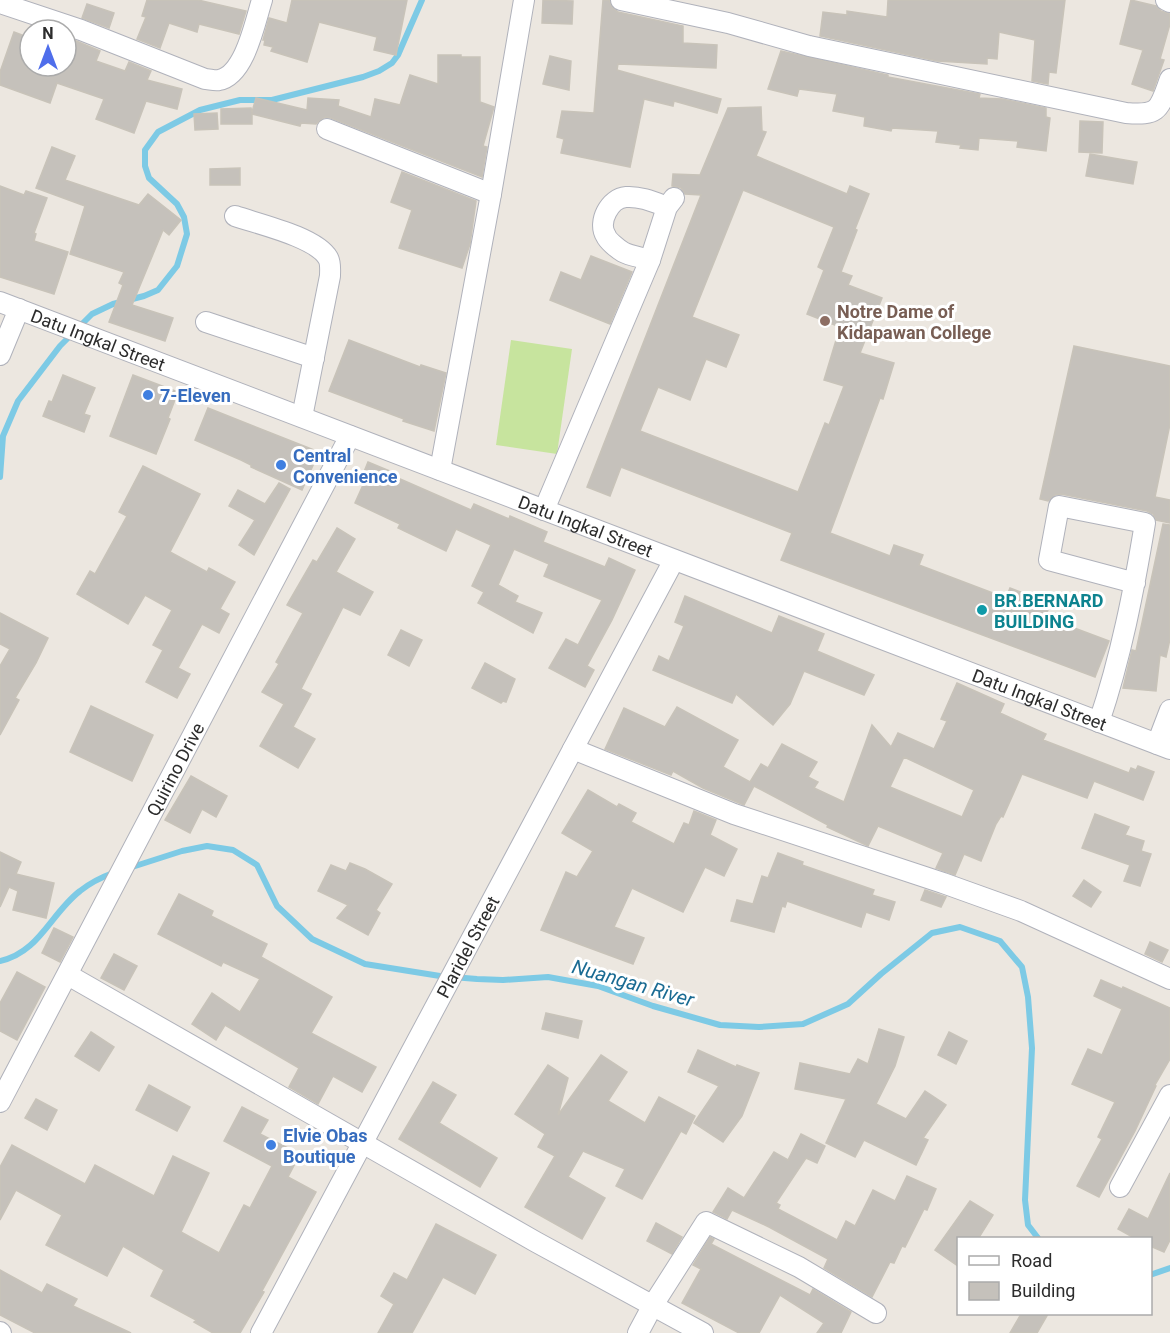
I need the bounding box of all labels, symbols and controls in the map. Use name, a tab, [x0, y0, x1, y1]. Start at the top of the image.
north arrow	[18, 18, 78, 78]
text: N	[42, 24, 54, 43]
place label: Notre Dame of Kidapawan College	[837, 301, 992, 343]
street label: Datu Ingkal Street	[28, 304, 168, 375]
marker: Notre Dame of Kidapawan College	[818, 314, 832, 328]
place label: 7-Eleven	[160, 385, 231, 406]
marker: 7-Eleven	[141, 388, 155, 402]
place label: Central Convenience	[293, 445, 398, 487]
marker: Central Convenience	[274, 458, 288, 472]
street label: Datu Ingkal Street	[516, 491, 656, 561]
place label: BR.BERNARD BUILDING	[994, 590, 1104, 632]
marker: BR.BERNARD BUILDING	[975, 603, 989, 617]
street label: Datu Ingkal Street	[970, 664, 1110, 734]
street label: Quirino Drive	[142, 719, 208, 819]
street label: Plaridel Street	[432, 892, 503, 1001]
water label: Nuangan River	[569, 954, 698, 1012]
place label: Elvie Obas Boutique	[283, 1125, 367, 1167]
marker: Elvie Obas Boutique	[264, 1138, 278, 1152]
legend	[957, 1237, 1152, 1315]
text: Road	[1011, 1250, 1052, 1271]
text: Building	[1011, 1280, 1075, 1301]

